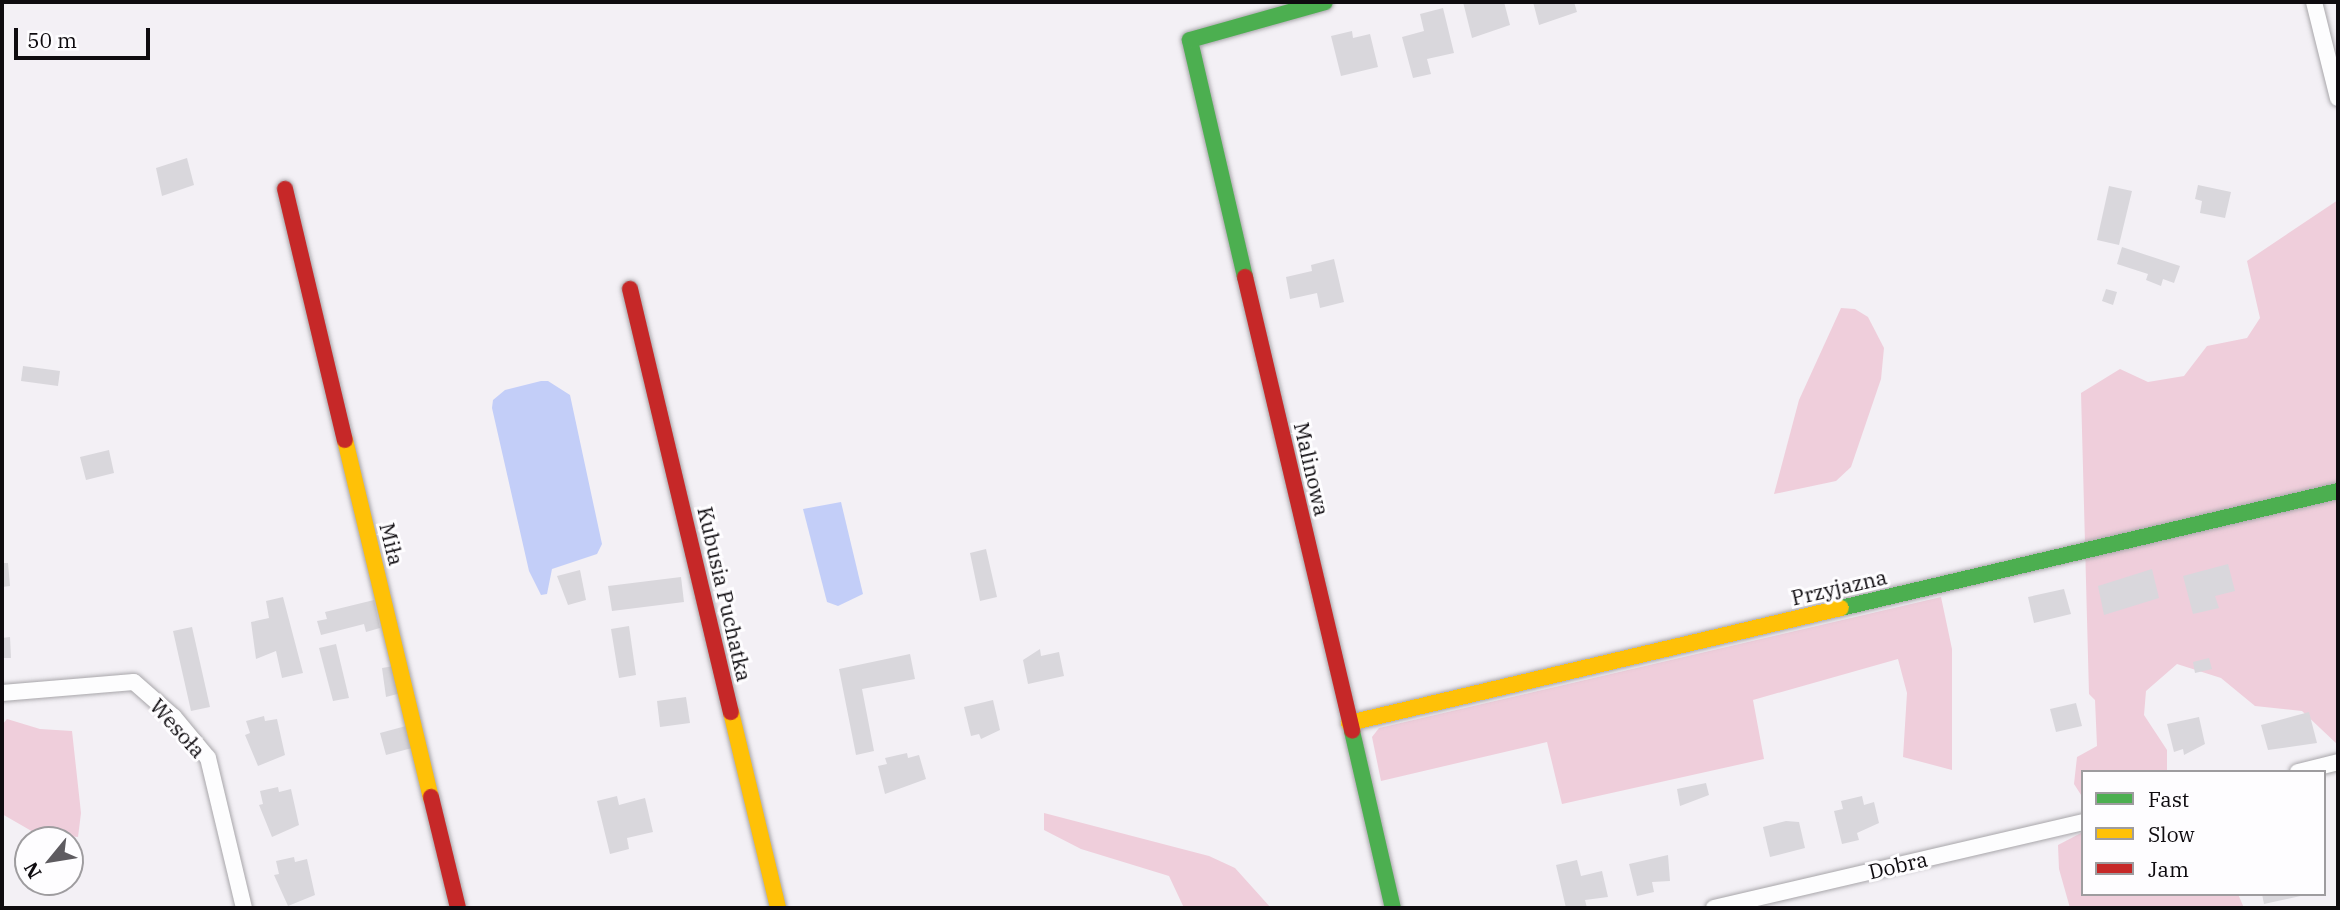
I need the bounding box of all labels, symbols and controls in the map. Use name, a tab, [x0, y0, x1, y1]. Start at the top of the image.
scale bar	[18, 14, 154, 58]
text: 50 m	[27, 26, 77, 54]
street label: Malinowa	[1289, 420, 1335, 518]
street label: Kubusia Puchatka	[693, 504, 757, 684]
street label: Miła	[375, 520, 409, 568]
street label: Przyjazna	[1789, 564, 1889, 610]
street label: Wesoła	[145, 693, 211, 763]
legend	[2081, 770, 2326, 896]
text: Fast	[2148, 785, 2189, 813]
text: Slow	[2148, 820, 2195, 848]
north arrow	[14, 826, 84, 896]
street label: Dobra	[1866, 846, 1930, 884]
text: Jam	[2148, 855, 2189, 883]
text: N	[18, 858, 47, 883]

